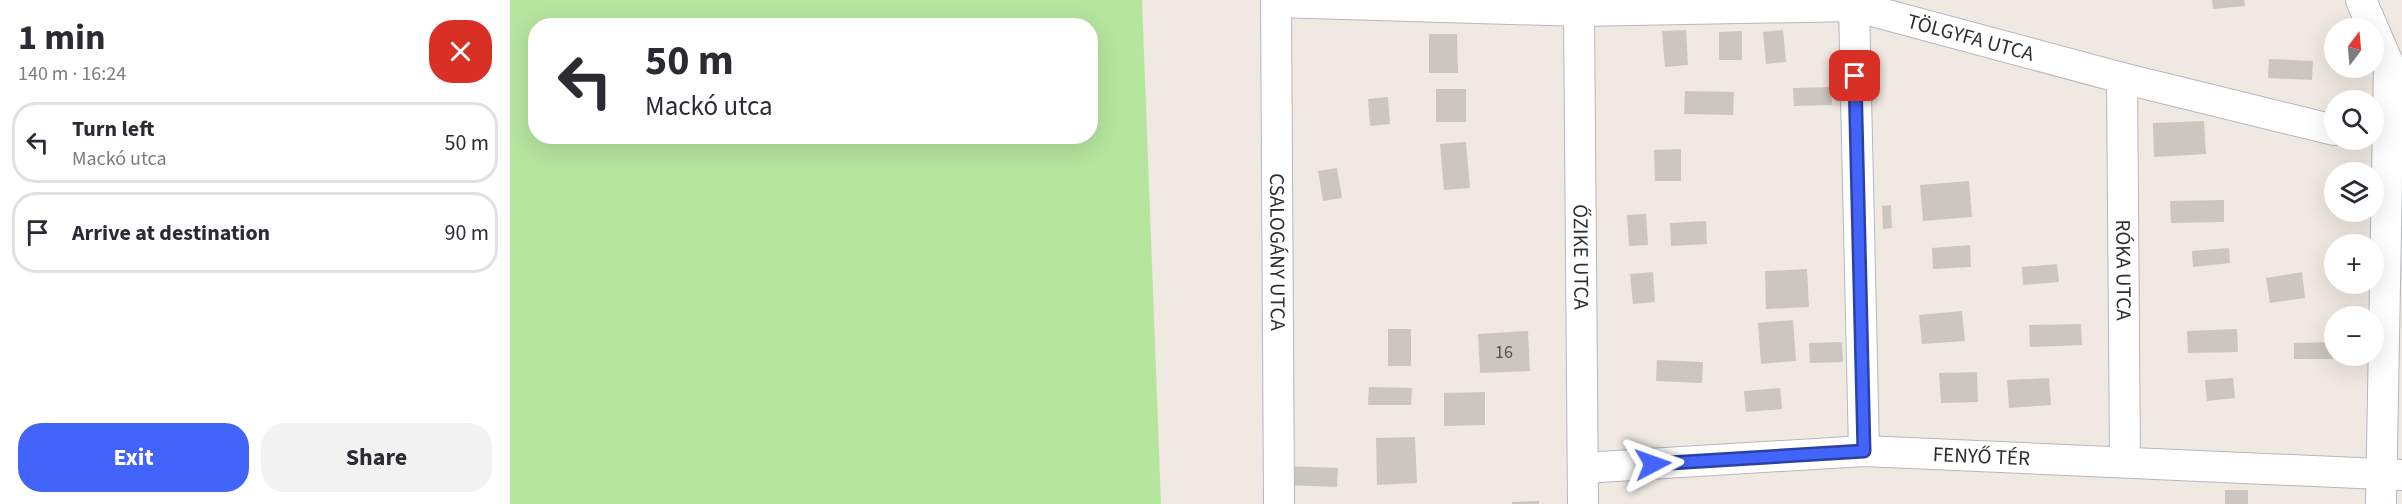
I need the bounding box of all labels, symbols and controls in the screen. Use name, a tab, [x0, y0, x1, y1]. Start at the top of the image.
street label: TÖLGYFA UTCA	[1904, 6, 2038, 69]
text: 1 min	[18, 12, 106, 63]
north arrow	[2324, 18, 2384, 78]
map controls	[2324, 18, 2384, 366]
button: close	[429, 20, 492, 83]
text: 50 m	[645, 31, 734, 91]
icon: left	[546, 42, 624, 120]
pin	[1829, 50, 1880, 101]
icon: arrive	[1838, 59, 1871, 92]
text: 140 m · 16:24	[18, 60, 126, 88]
text: Mackó utca	[645, 87, 773, 126]
button: search	[2324, 90, 2384, 150]
text: Turn left	[72, 113, 154, 145]
icon: left	[21, 126, 54, 159]
text: 50 m	[444, 127, 489, 159]
text: Mackó utca	[72, 145, 167, 173]
button: layers	[2324, 162, 2384, 222]
street label: CSALOGÁNY UTCA	[1262, 173, 1293, 331]
street label: ŐZIKE UTCA	[1566, 204, 1596, 310]
icon: arrive	[21, 216, 54, 249]
text: Arrive at destination	[72, 217, 270, 249]
text: 90 m	[444, 217, 489, 249]
street label: RÓKA UTCA	[2108, 219, 2139, 321]
button: +	[2324, 234, 2384, 294]
button: −	[2324, 306, 2384, 366]
house number: 16	[1495, 340, 1513, 365]
button: Exit	[18, 423, 249, 492]
button: Share	[261, 423, 492, 492]
position arrow	[1621, 432, 1685, 496]
street label: FENYŐ TÉR	[1932, 439, 2031, 473]

